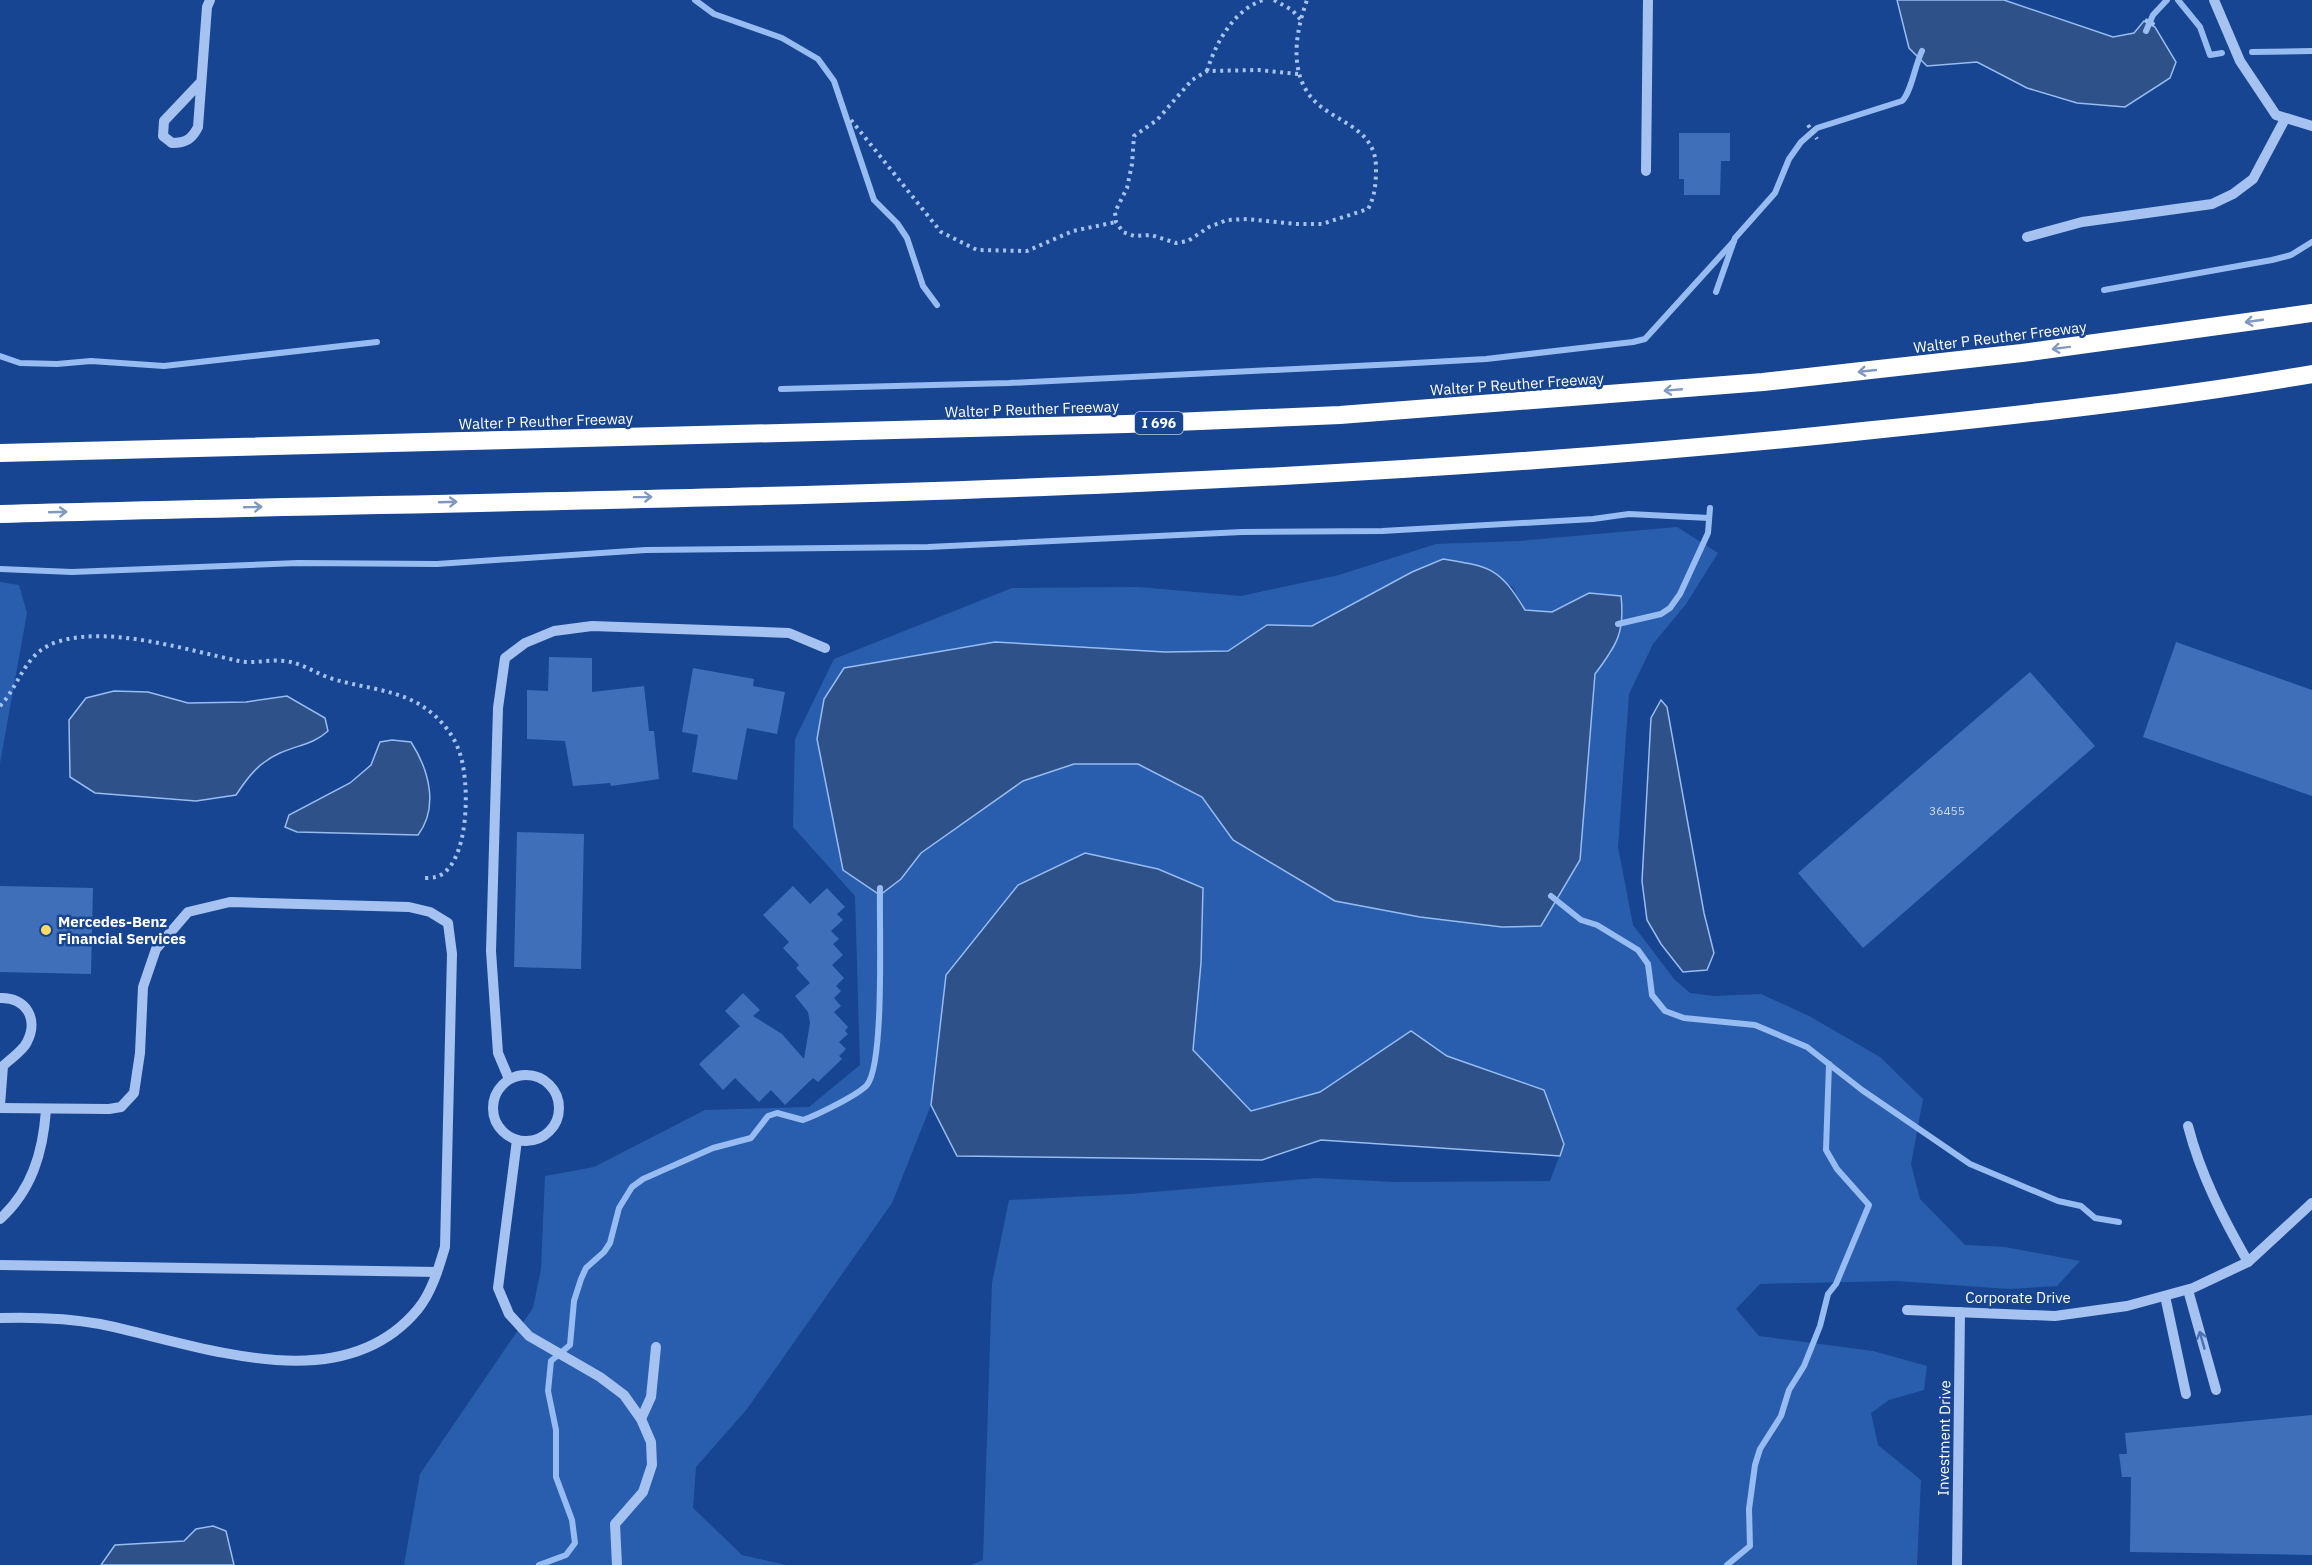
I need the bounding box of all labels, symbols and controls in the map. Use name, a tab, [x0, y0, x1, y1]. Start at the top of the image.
one-way arrow	[2245, 316, 2265, 327]
street label: Walter P Reuther Freeway	[1912, 317, 2088, 357]
one-way arrow	[2052, 343, 2071, 354]
one-way arrow	[1858, 365, 1878, 376]
street label: Walter P Reuther Freeway	[1429, 368, 1605, 400]
one-way arrow	[1664, 385, 1684, 396]
street label: Walter P Reuther Freeway	[945, 396, 1120, 422]
street label: Walter P Reuther Freeway	[459, 408, 634, 434]
road number: I 696	[1135, 412, 1183, 434]
one-way arrow	[633, 491, 653, 503]
one-way arrow	[438, 496, 458, 508]
one-way arrow	[243, 501, 263, 513]
one-way arrow	[48, 507, 68, 518]
house number: 36455	[1929, 803, 1965, 818]
place label: Mercedes-Benz Financial Services	[58, 912, 187, 948]
marker: Mercedes-Benz Financial Services	[39, 923, 53, 937]
street label: Corporate Drive	[1965, 1288, 2071, 1307]
one-way arrow	[2196, 1331, 2207, 1350]
street label: Investment Drive	[1933, 1380, 1955, 1496]

